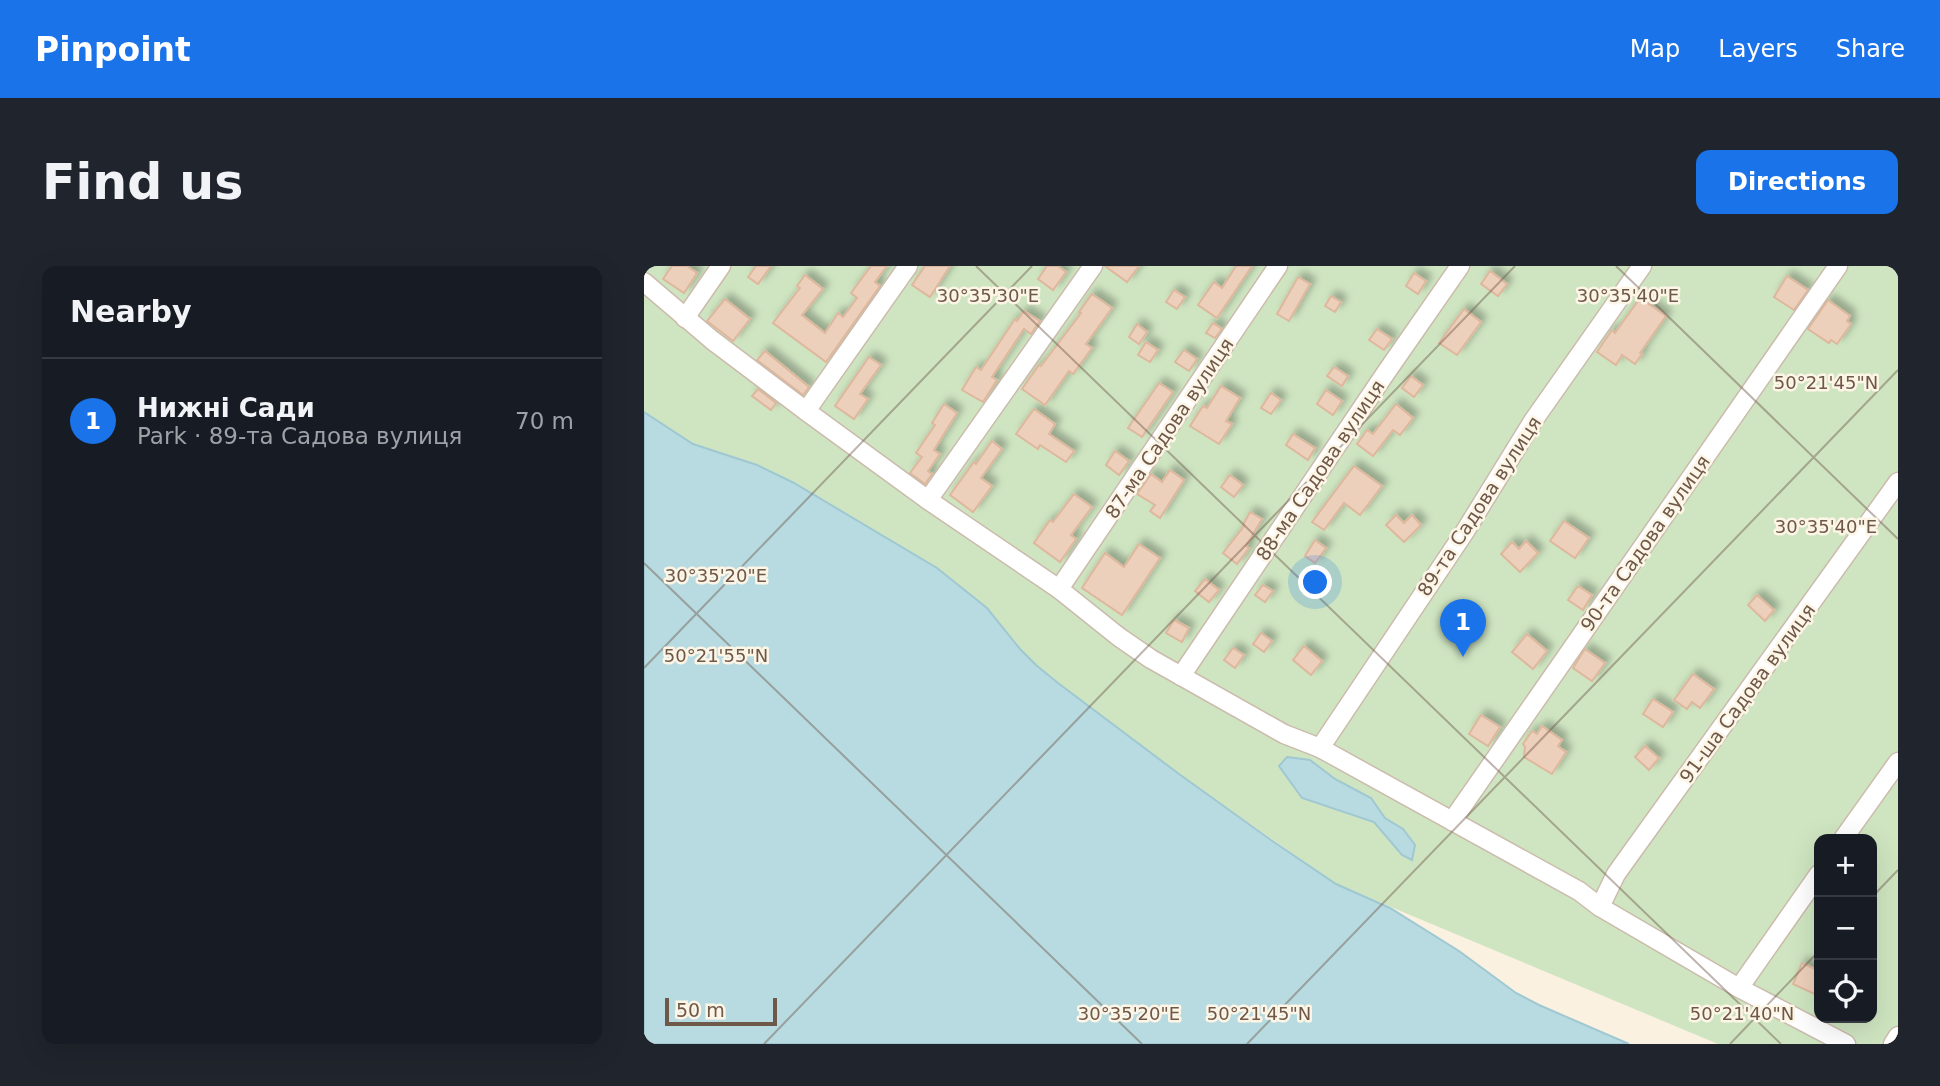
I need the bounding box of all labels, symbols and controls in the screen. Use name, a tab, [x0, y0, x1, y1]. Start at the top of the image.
text: Pinpoint	[35, 30, 191, 69]
text: Map	[1630, 35, 1680, 63]
text: Layers	[1718, 35, 1798, 63]
text: Share	[1836, 35, 1905, 63]
button: Directions	[1696, 150, 1898, 214]
text: Find us	[42, 154, 243, 211]
text: 30°35'30"E	[937, 285, 1039, 306]
text: 30°35'40"E	[1577, 285, 1679, 306]
text: Nearby	[70, 294, 192, 329]
street label: 87-ма Садова вулиця	[1100, 334, 1238, 522]
text: 50°21'45"N	[1774, 372, 1878, 393]
street label: 88-ма Садова вулиця	[1251, 376, 1389, 564]
text: Нижні Сади	[137, 393, 315, 423]
text: 1	[85, 408, 101, 434]
text: 70 m	[515, 408, 574, 434]
street label: 89-та Садова вулиця	[1413, 412, 1545, 600]
text: Park · 89-та Садова вулиця	[137, 423, 462, 449]
street label: 90-та Садова вулиця	[1576, 451, 1714, 635]
text: 30°35'40"E	[1775, 516, 1877, 537]
text: 30°35'20"E	[665, 565, 767, 586]
your location	[1298, 565, 1332, 599]
pin: 1	[1440, 599, 1486, 657]
street label: 91-ша Садова вулиця	[1675, 599, 1819, 787]
text: 50°21'55"N	[664, 645, 768, 666]
map controls	[1814, 834, 1877, 1023]
button: +	[1814, 834, 1877, 897]
button: −	[1814, 897, 1877, 960]
button: locate	[1814, 960, 1877, 1023]
scale bar	[665, 995, 777, 1027]
text: 50 m	[676, 999, 725, 1021]
text: 30°35'20"E	[1078, 1003, 1180, 1024]
text: 50°21'45"N	[1207, 1003, 1311, 1024]
text: 50°21'40"N	[1690, 1003, 1794, 1024]

